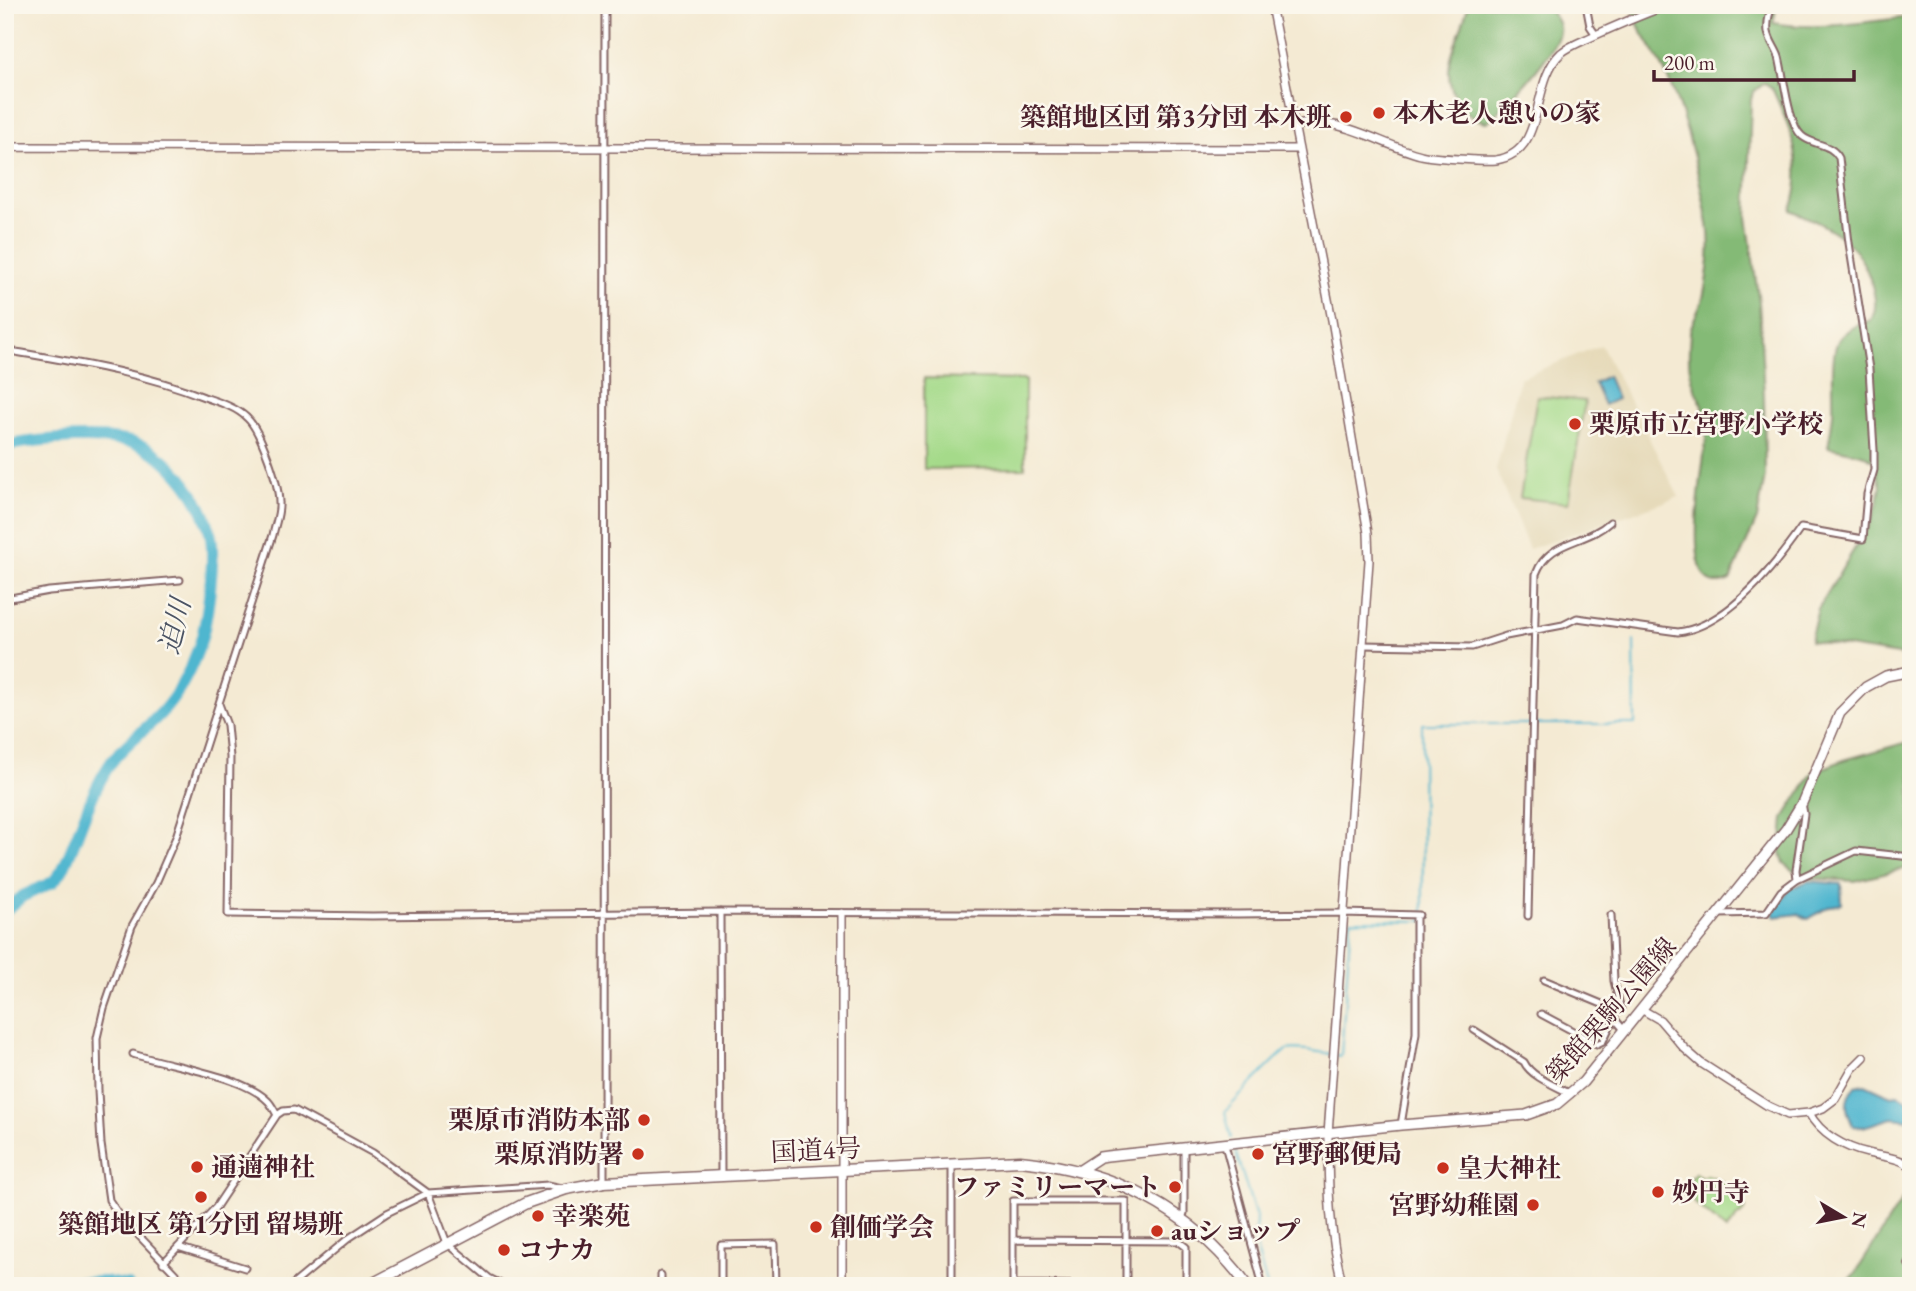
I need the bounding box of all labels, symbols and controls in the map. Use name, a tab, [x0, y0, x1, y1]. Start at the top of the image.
scale bar	[1654, 38, 1853, 82]
text: 200 m	[1664, 49, 1715, 76]
place label: 本木老人憩いの家	[1393, 96, 1601, 130]
place label: 築館地区団 第3分団 本木班	[1020, 100, 1332, 134]
marker: 本木老人憩いの家	[1371, 105, 1387, 121]
marker: 築館地区団 第3分団 本木班	[1338, 109, 1354, 125]
place label: 栗原市立宮野小学校	[1589, 407, 1823, 441]
marker: 栗原市立宮野小学校	[1567, 416, 1583, 432]
water label: 迫川	[150, 592, 199, 658]
street label: 築館栗駒公園線	[1538, 930, 1684, 1090]
place label: 栗原市消防本部	[448, 1103, 630, 1137]
marker: 栗原市消防本部	[636, 1112, 652, 1128]
street label: 国道4号	[770, 1131, 862, 1169]
place label: 栗原消防署	[494, 1137, 624, 1171]
place label: 宮野郵便局	[1272, 1137, 1402, 1171]
marker: 栗原消防署	[630, 1146, 646, 1162]
marker: 宮野郵便局	[1250, 1146, 1266, 1162]
place label: 通遖神社	[211, 1150, 315, 1184]
place label: 皇大神社	[1457, 1151, 1561, 1185]
marker: 通遖神社	[189, 1159, 205, 1175]
marker: 皇大神社	[1435, 1160, 1451, 1176]
place label: ファミリーマート	[954, 1170, 1161, 1204]
place label: 妙円寺	[1672, 1175, 1750, 1209]
marker: ファミリーマート	[1167, 1179, 1183, 1195]
north arrow	[1808, 1182, 1878, 1252]
marker: 妙円寺	[1650, 1184, 1666, 1200]
place label: 宮野幼稚園	[1389, 1188, 1519, 1222]
marker: 築館地区 第1分団 留場班	[193, 1189, 209, 1205]
marker: 宮野幼稚園	[1525, 1197, 1541, 1213]
place label: 幸楽苑	[552, 1199, 630, 1233]
place label: 築館地区 第1分団 留場班	[58, 1207, 344, 1241]
marker: 幸楽苑	[530, 1208, 546, 1224]
place label: 創価学会	[830, 1210, 934, 1244]
text: N	[1845, 1210, 1873, 1230]
place label: auショップ	[1171, 1214, 1300, 1248]
marker: 創価学会	[808, 1219, 824, 1235]
marker: auショップ	[1149, 1223, 1165, 1239]
place label: コナカ	[518, 1233, 595, 1267]
marker: コナカ	[496, 1242, 512, 1258]

